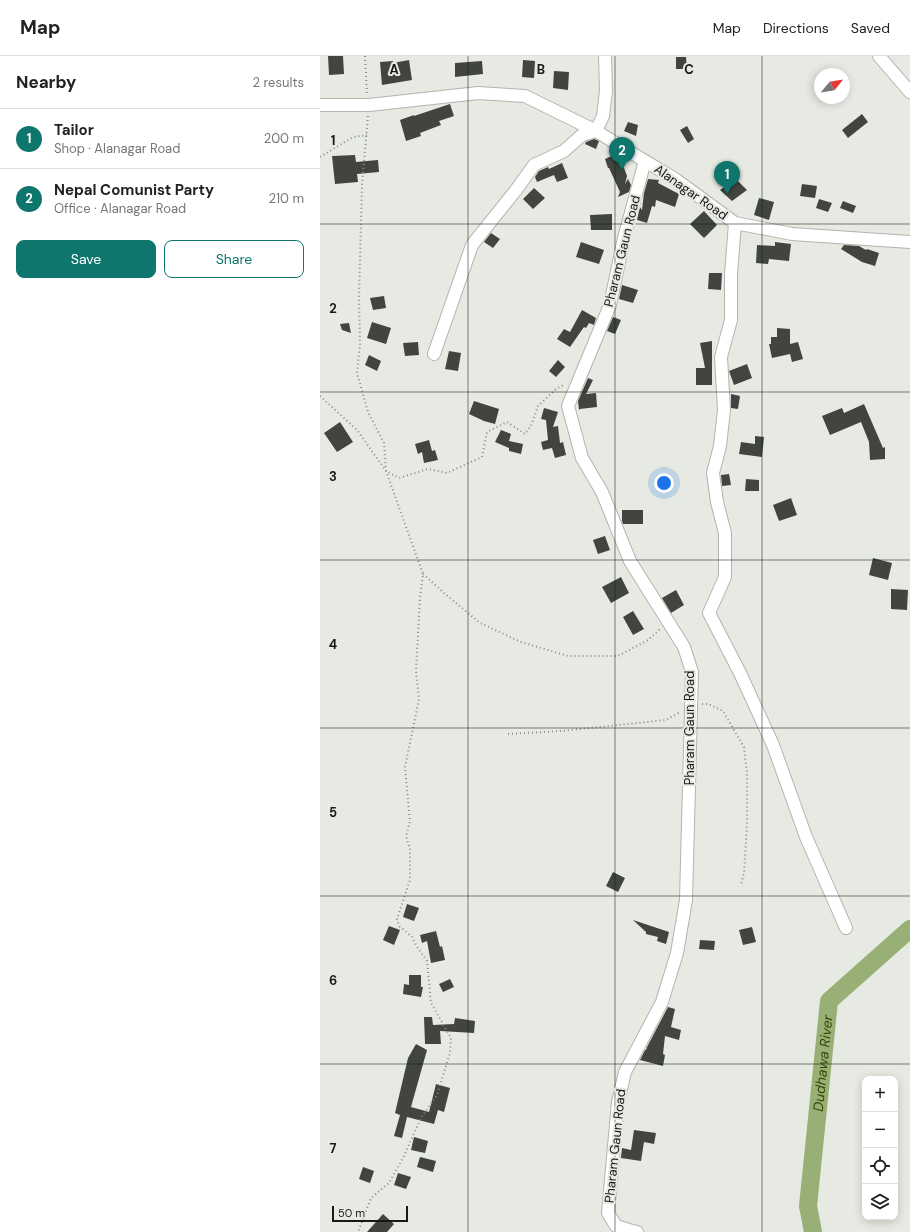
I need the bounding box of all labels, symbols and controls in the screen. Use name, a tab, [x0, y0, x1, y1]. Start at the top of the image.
text: Map	[20, 15, 60, 40]
text: Map	[713, 19, 741, 37]
text: Directions	[763, 19, 829, 37]
text: Saved	[851, 19, 890, 37]
text: A	[389, 61, 399, 78]
text: B	[537, 61, 545, 78]
text: C	[684, 61, 694, 78]
north arrow	[814, 68, 850, 104]
text: Nearby	[16, 71, 76, 93]
text: 2 results	[253, 74, 304, 91]
text: Tailor	[54, 120, 94, 140]
text: 1	[27, 130, 31, 147]
text: 200 m	[264, 130, 304, 147]
text: 1	[331, 132, 335, 149]
pin: 2	[609, 137, 635, 170]
text: Shop · Alanagar Road	[54, 140, 180, 157]
street label: Alanagar Road	[651, 160, 731, 224]
pin: 1	[714, 161, 740, 194]
text: Nepal Comunist Party	[54, 180, 214, 200]
text: 2	[25, 190, 33, 207]
text: 210 m	[269, 190, 304, 207]
street label: Pharam Gaun Road	[600, 193, 644, 309]
text: Office · Alanagar Road	[54, 200, 186, 217]
button: Save	[16, 240, 156, 278]
button: Share	[164, 240, 304, 278]
text: 2	[329, 300, 337, 317]
text: 3	[329, 468, 337, 485]
your location	[654, 473, 674, 493]
text: 4	[329, 636, 337, 653]
street label: Pharam Gaun Road	[681, 671, 698, 785]
text: 5	[329, 804, 337, 821]
text: 6	[329, 972, 337, 989]
water label: Dudhawa River	[809, 1013, 837, 1112]
map controls	[862, 1076, 898, 1220]
button: +	[862, 1076, 898, 1112]
street label: Pharam Gaun Road	[601, 1088, 629, 1204]
button: −	[862, 1112, 898, 1148]
text: 7	[330, 1140, 337, 1157]
button: locate	[862, 1148, 898, 1184]
button: layers	[862, 1184, 898, 1220]
scale bar	[332, 1204, 408, 1223]
text: 50 m	[338, 1206, 365, 1220]

